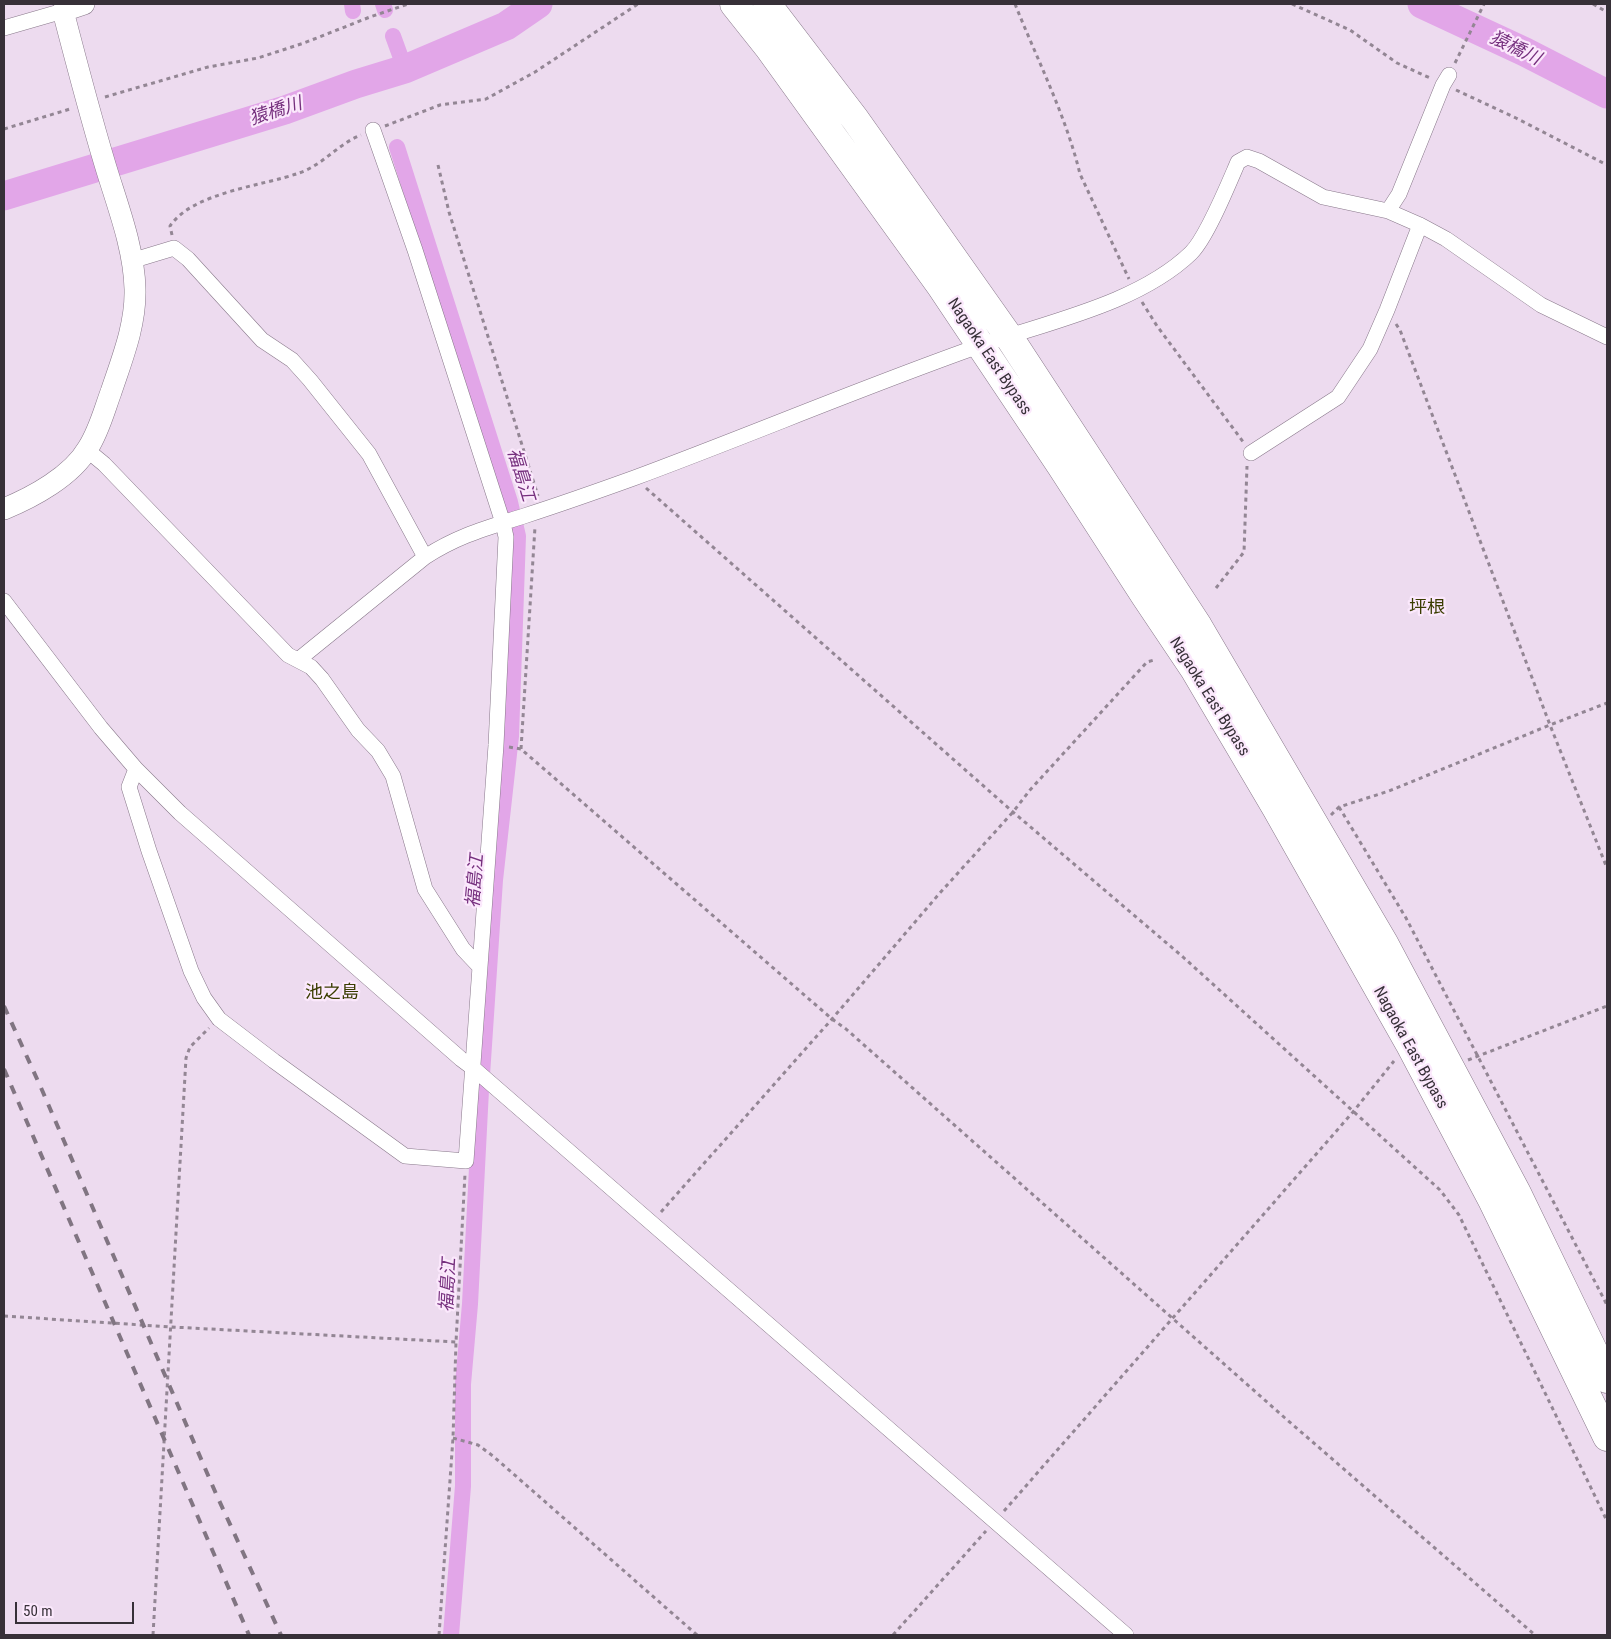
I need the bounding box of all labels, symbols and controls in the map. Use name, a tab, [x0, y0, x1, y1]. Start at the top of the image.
water label: 猿橋川	[1486, 27, 1544, 71]
water label: 猿橋川	[247, 93, 305, 131]
street label: Nagaoka East Bypass	[943, 295, 1035, 419]
water label: 福島江	[502, 446, 538, 504]
district label: 坪根	[1409, 597, 1445, 619]
street label: Nagaoka East Bypass	[1165, 634, 1253, 760]
water label: 福島江	[463, 853, 489, 909]
district label: 池之島	[305, 982, 359, 1004]
street label: Nagaoka East Bypass	[1368, 984, 1452, 1112]
water label: 福島江	[437, 1257, 461, 1313]
scale bar	[18, 1592, 136, 1624]
text: 50 m	[23, 1602, 53, 1620]

